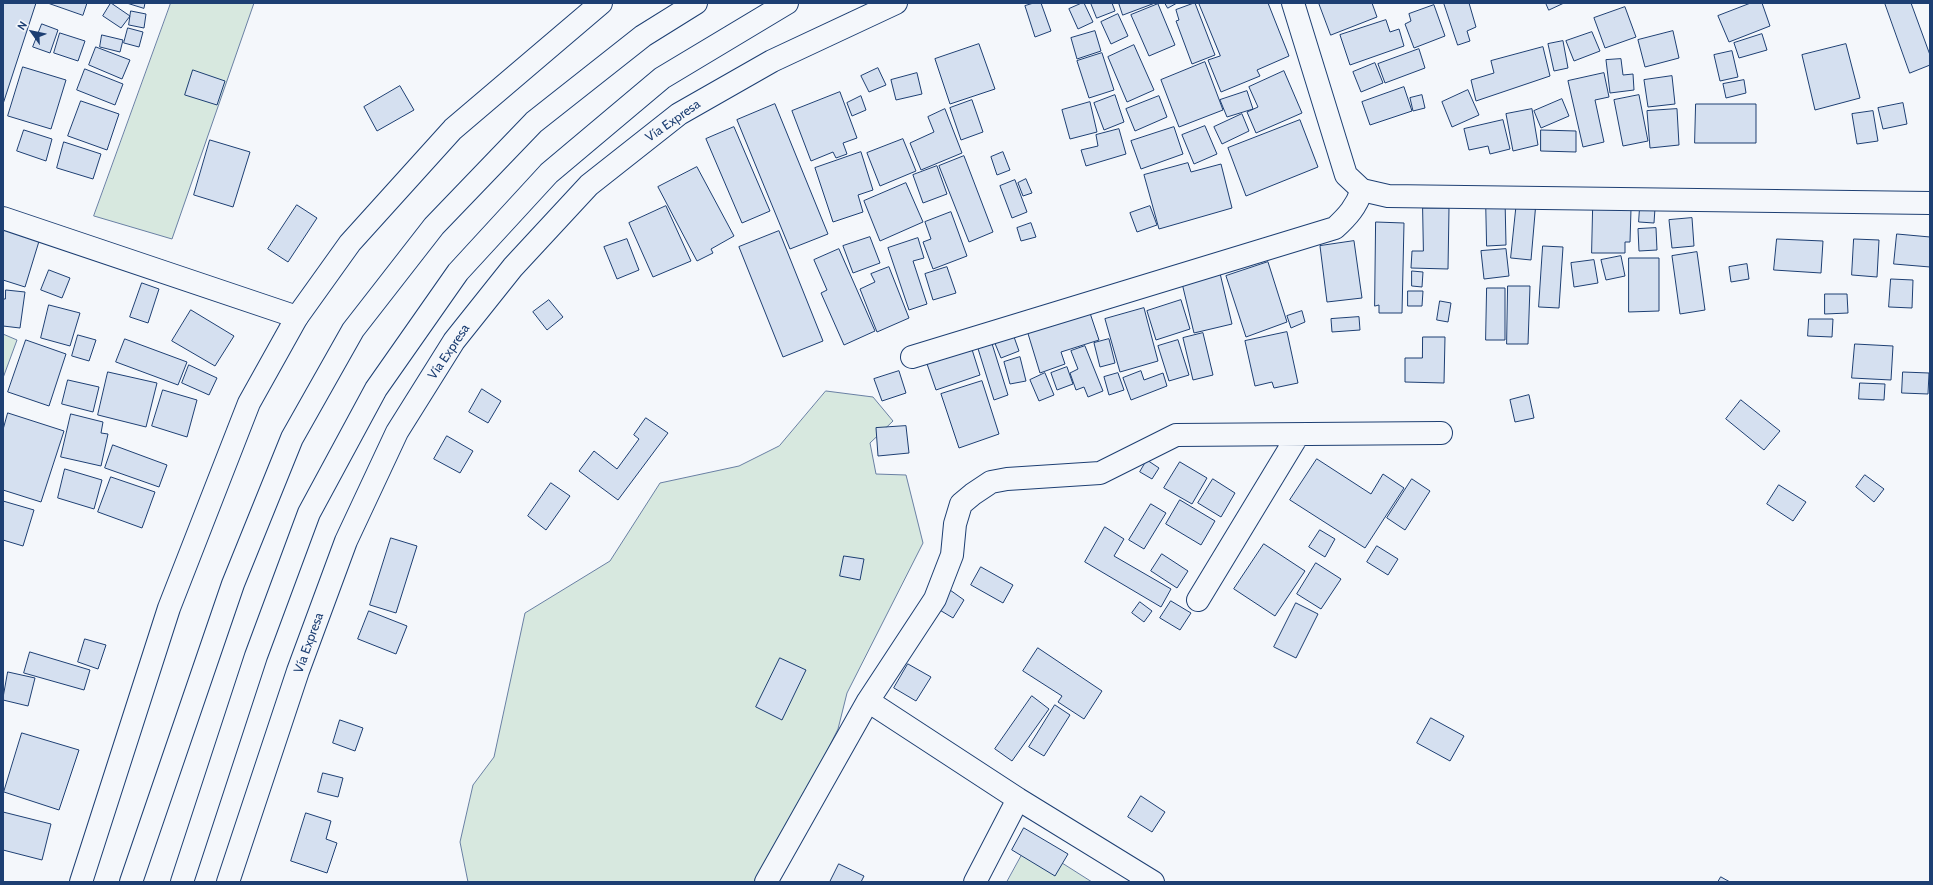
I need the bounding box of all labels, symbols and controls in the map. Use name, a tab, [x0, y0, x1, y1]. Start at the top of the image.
north arrow	[12, 12, 52, 52]
text: N	[14, 18, 30, 33]
street label: Vía Expresa	[643, 96, 703, 146]
street label: Vía Expresa	[425, 321, 473, 383]
street label: Vía Expresa	[291, 611, 327, 675]

